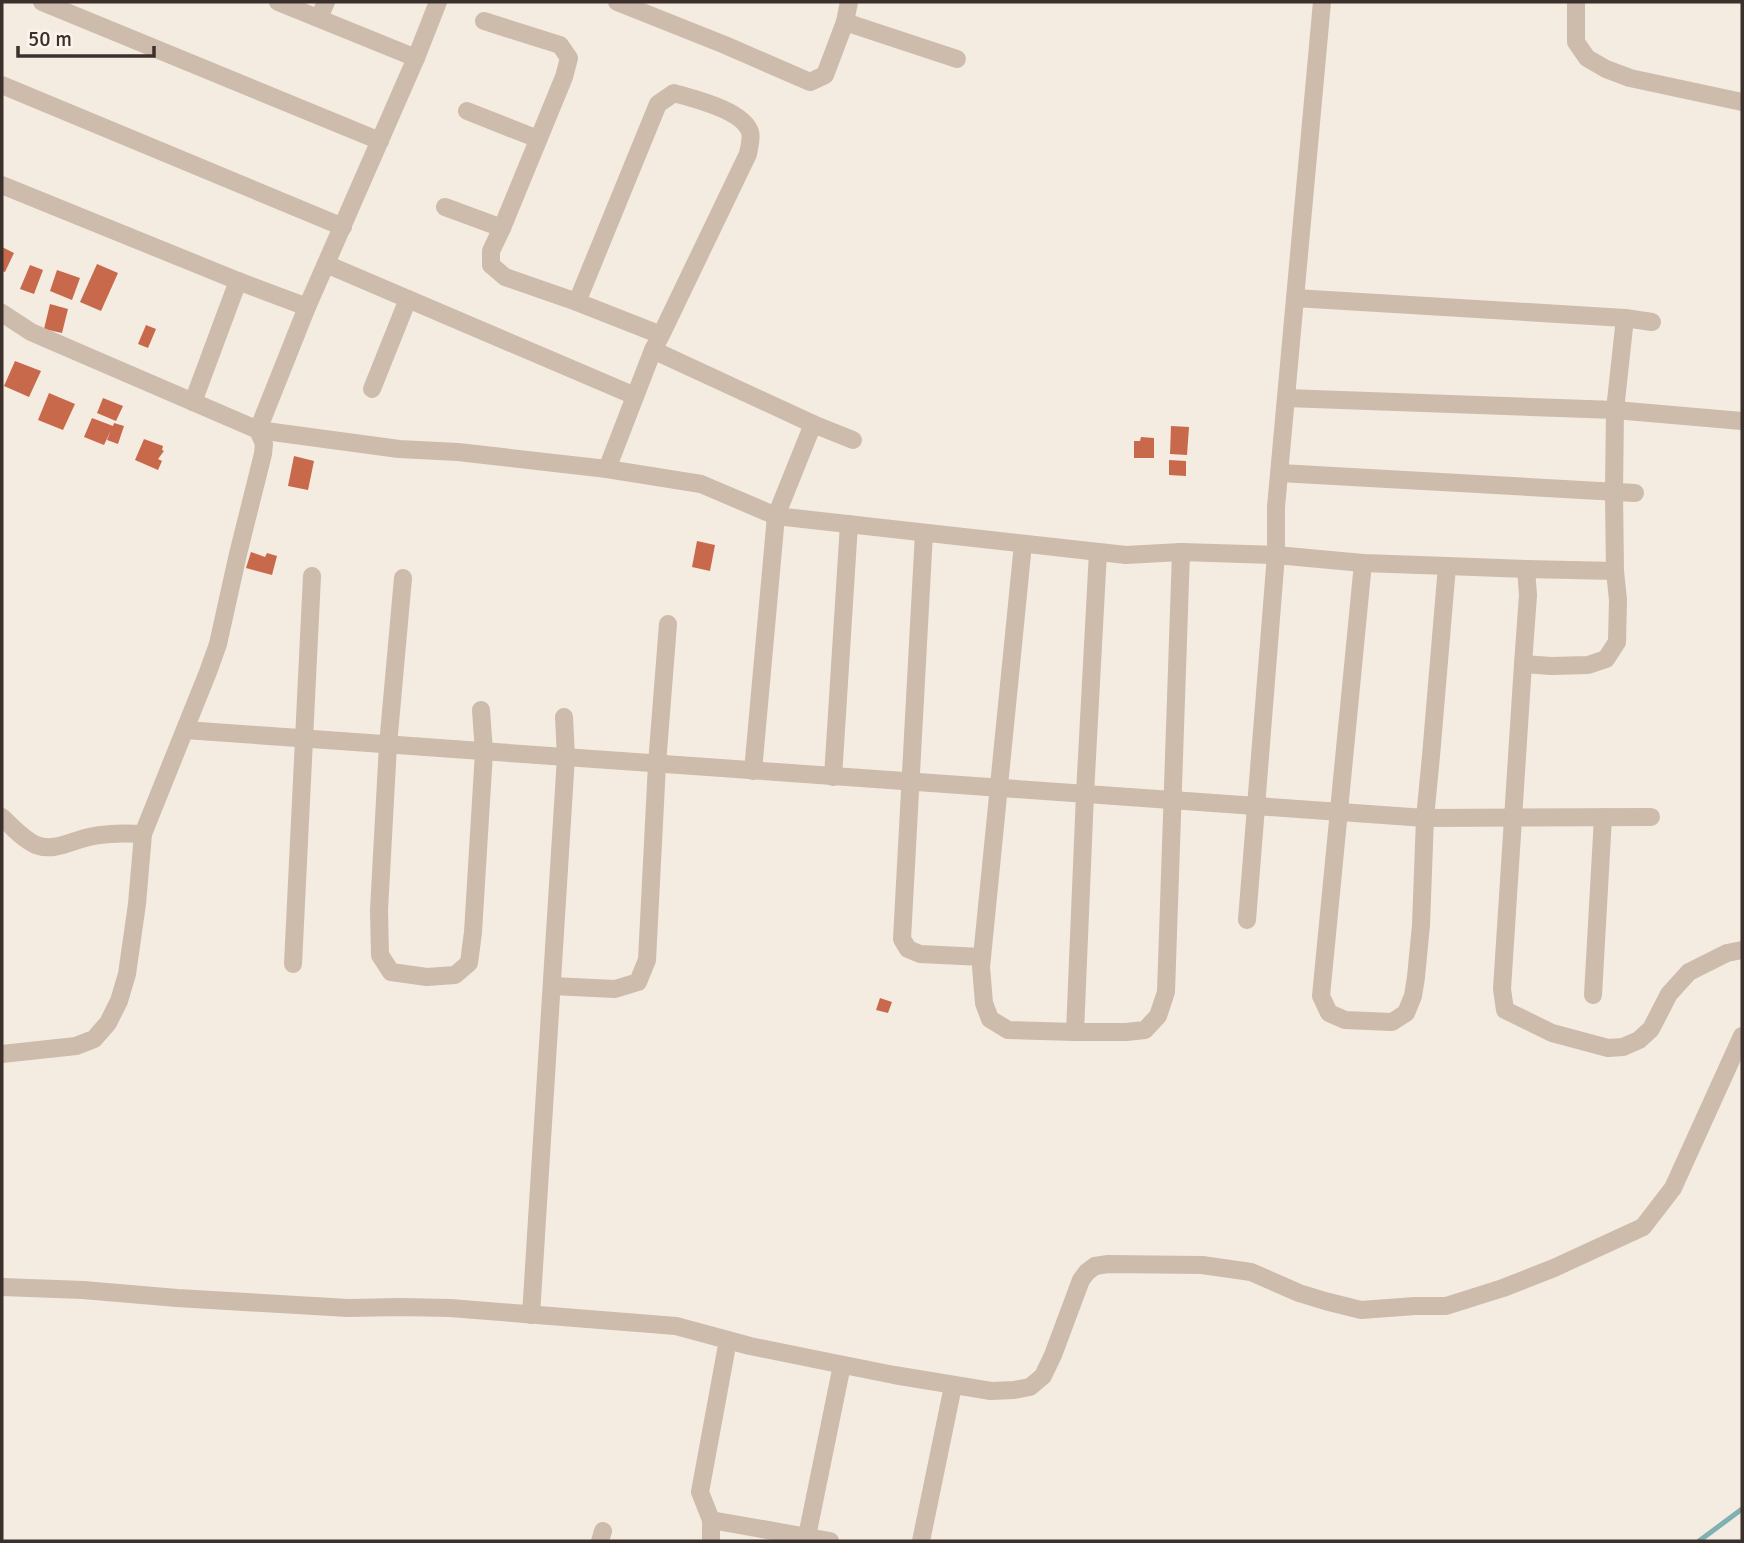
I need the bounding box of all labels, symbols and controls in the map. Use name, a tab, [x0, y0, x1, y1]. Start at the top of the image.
scale bar	[18, 14, 154, 58]
text: 50 m	[28, 26, 72, 52]

